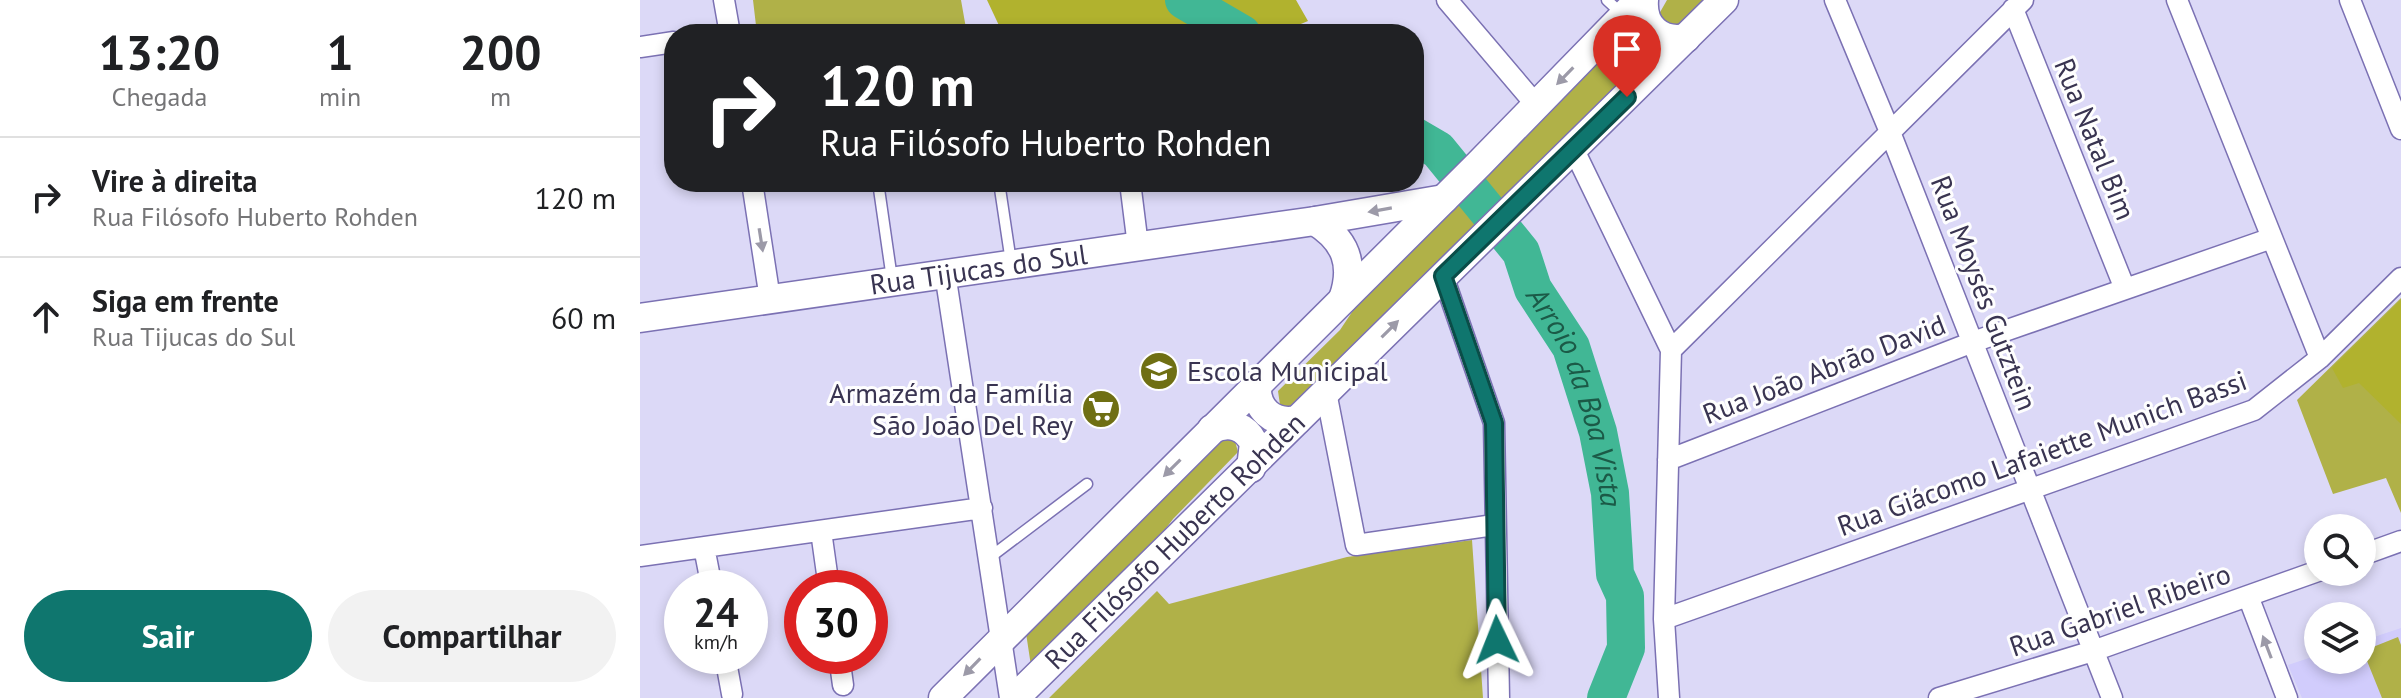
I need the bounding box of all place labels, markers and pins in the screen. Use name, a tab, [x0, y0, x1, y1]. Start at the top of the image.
pin	[1593, 15, 1661, 97]
school or university icon: Escola Municipal	[1138, 350, 1180, 392]
place label: Escola Municipal	[1187, 352, 1388, 389]
place label: Armazém da Família São João Del Rey	[829, 374, 1073, 443]
supermarket icon: Armazém da Família São João Del Rey	[1080, 388, 1122, 430]

